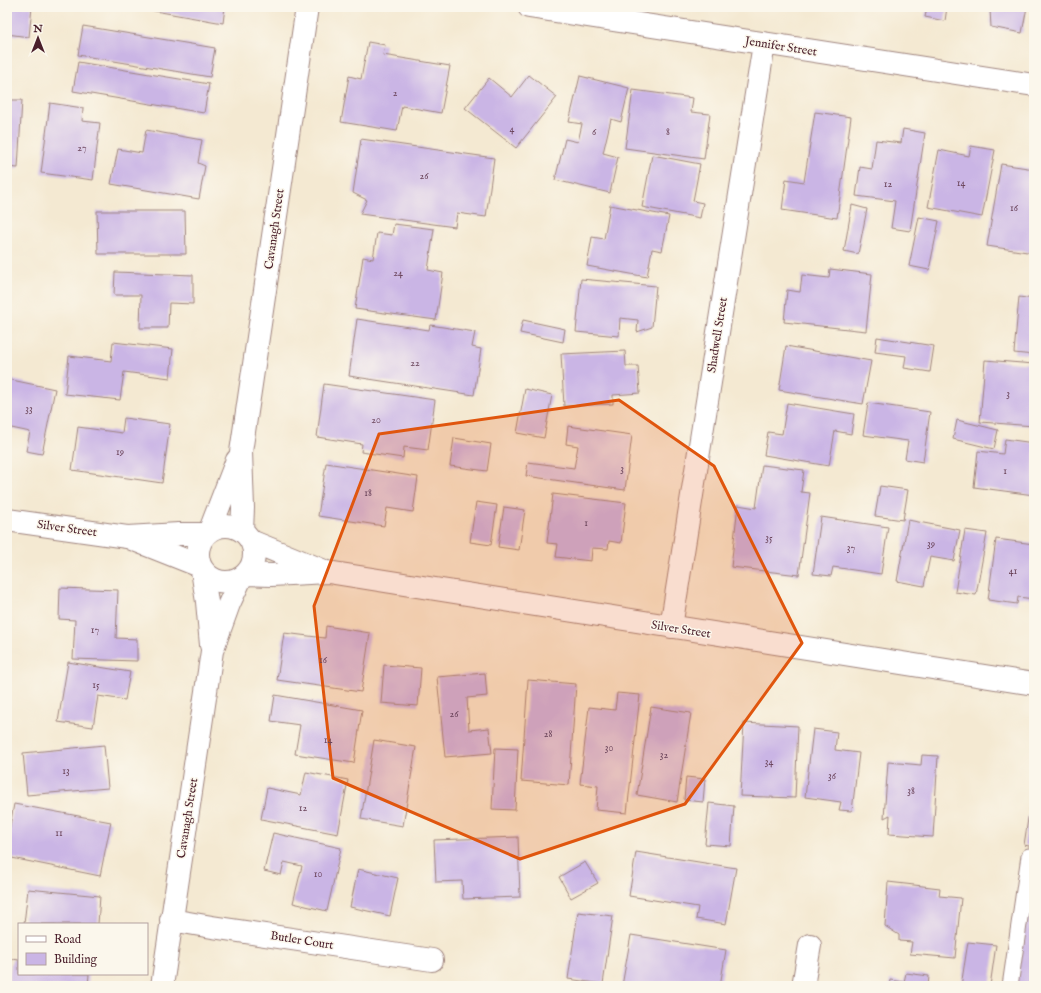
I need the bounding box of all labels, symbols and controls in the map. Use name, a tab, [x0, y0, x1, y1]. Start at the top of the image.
north arrow	[18, 18, 58, 58]
text: N	[32, 22, 43, 36]
street label: Jennifer Street	[742, 33, 818, 61]
house number: 2	[393, 87, 398, 100]
house number: 4	[510, 123, 515, 136]
house number: 6	[592, 126, 597, 139]
house number: 8	[666, 126, 670, 139]
house number: 27	[77, 142, 87, 155]
house number: 26	[420, 170, 429, 183]
house number: 14	[957, 177, 965, 190]
house number: 12	[884, 178, 893, 191]
street label: Cavanagh Street	[261, 188, 288, 270]
house number: 16	[1010, 202, 1019, 215]
house number: 24	[393, 267, 403, 280]
street label: Shadwell Street	[704, 296, 731, 374]
house number: 22	[410, 357, 420, 370]
house number: 3	[1006, 388, 1010, 401]
house number: 33	[25, 403, 33, 416]
house number: 20	[371, 414, 381, 427]
house number: 19	[116, 446, 124, 459]
house number: 3	[620, 463, 624, 476]
house number: 1	[1003, 465, 1007, 478]
house number: 18	[364, 487, 372, 500]
street label: Silver Street	[36, 517, 98, 540]
house number: 1	[584, 517, 588, 530]
house number: 35	[765, 532, 773, 545]
house number: 39	[927, 538, 935, 551]
house number: 37	[847, 542, 856, 555]
house number: 41	[1009, 565, 1018, 578]
street label: Silver Street	[650, 617, 712, 642]
house number: 17	[91, 624, 100, 637]
house number: 16	[319, 654, 328, 667]
house number: 15	[92, 679, 100, 692]
house number: 26	[450, 708, 459, 721]
house number: 28	[544, 728, 552, 741]
house number: 14	[324, 734, 332, 747]
house number: 30	[605, 742, 613, 755]
house number: 32	[660, 749, 669, 762]
house number: 34	[765, 756, 773, 769]
house number: 13	[62, 765, 70, 778]
house number: 36	[828, 770, 837, 783]
street label: Cavanagh Street	[174, 777, 201, 859]
house number: 38	[907, 785, 915, 798]
house number: 12	[299, 802, 308, 815]
house number: 11	[55, 827, 63, 840]
house number: 10	[314, 868, 322, 881]
legend	[18, 923, 148, 975]
street label: Butler Court	[269, 928, 335, 953]
text: Road	[54, 932, 82, 947]
text: Building	[54, 952, 98, 967]

